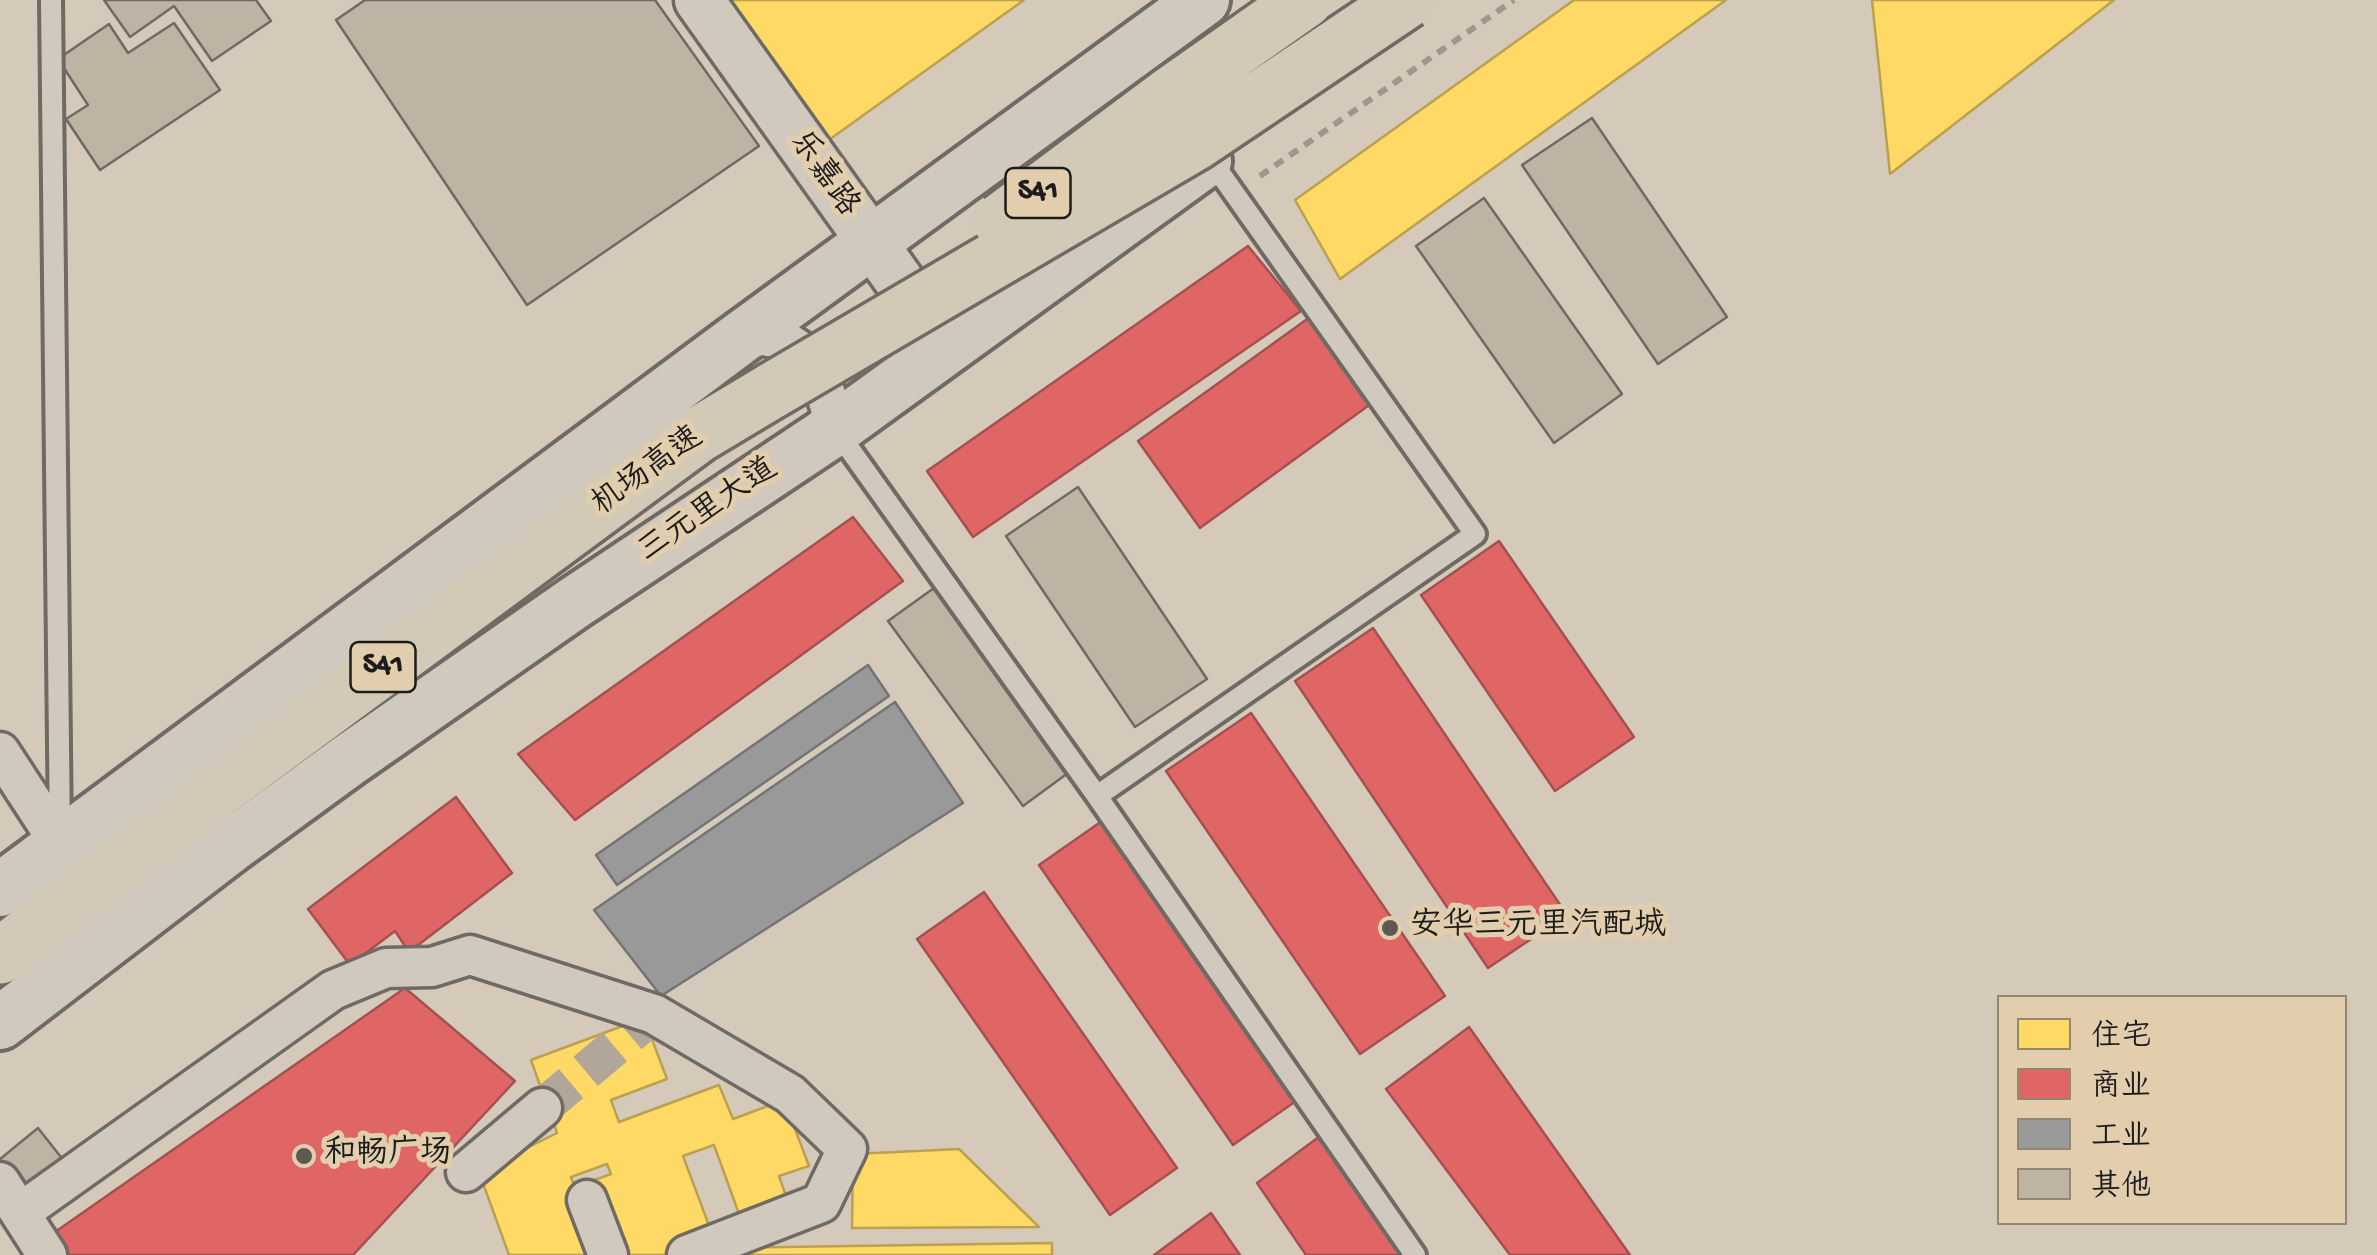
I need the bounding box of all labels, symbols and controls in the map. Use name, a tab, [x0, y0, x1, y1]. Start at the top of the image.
street label: 乐嘉路	[779, 125, 865, 225]
road number: S41	[1006, 168, 1070, 218]
street label: 机场高速	[586, 420, 712, 526]
street label: 三元里大道	[632, 451, 786, 573]
road number: S41	[350, 642, 416, 692]
place label: 安华三元里汽配城	[1410, 909, 1666, 947]
marker: 安华三元里汽配城	[1379, 917, 1401, 939]
legend	[1997, 995, 2347, 1225]
text: 住宅	[2091, 1021, 2151, 1056]
text: 商业	[2091, 1071, 2151, 1106]
text: 工业	[2091, 1121, 2151, 1156]
place label: 和畅广场	[324, 1137, 452, 1175]
marker: 和畅广场	[293, 1145, 315, 1167]
text: 其他	[2091, 1171, 2151, 1206]

